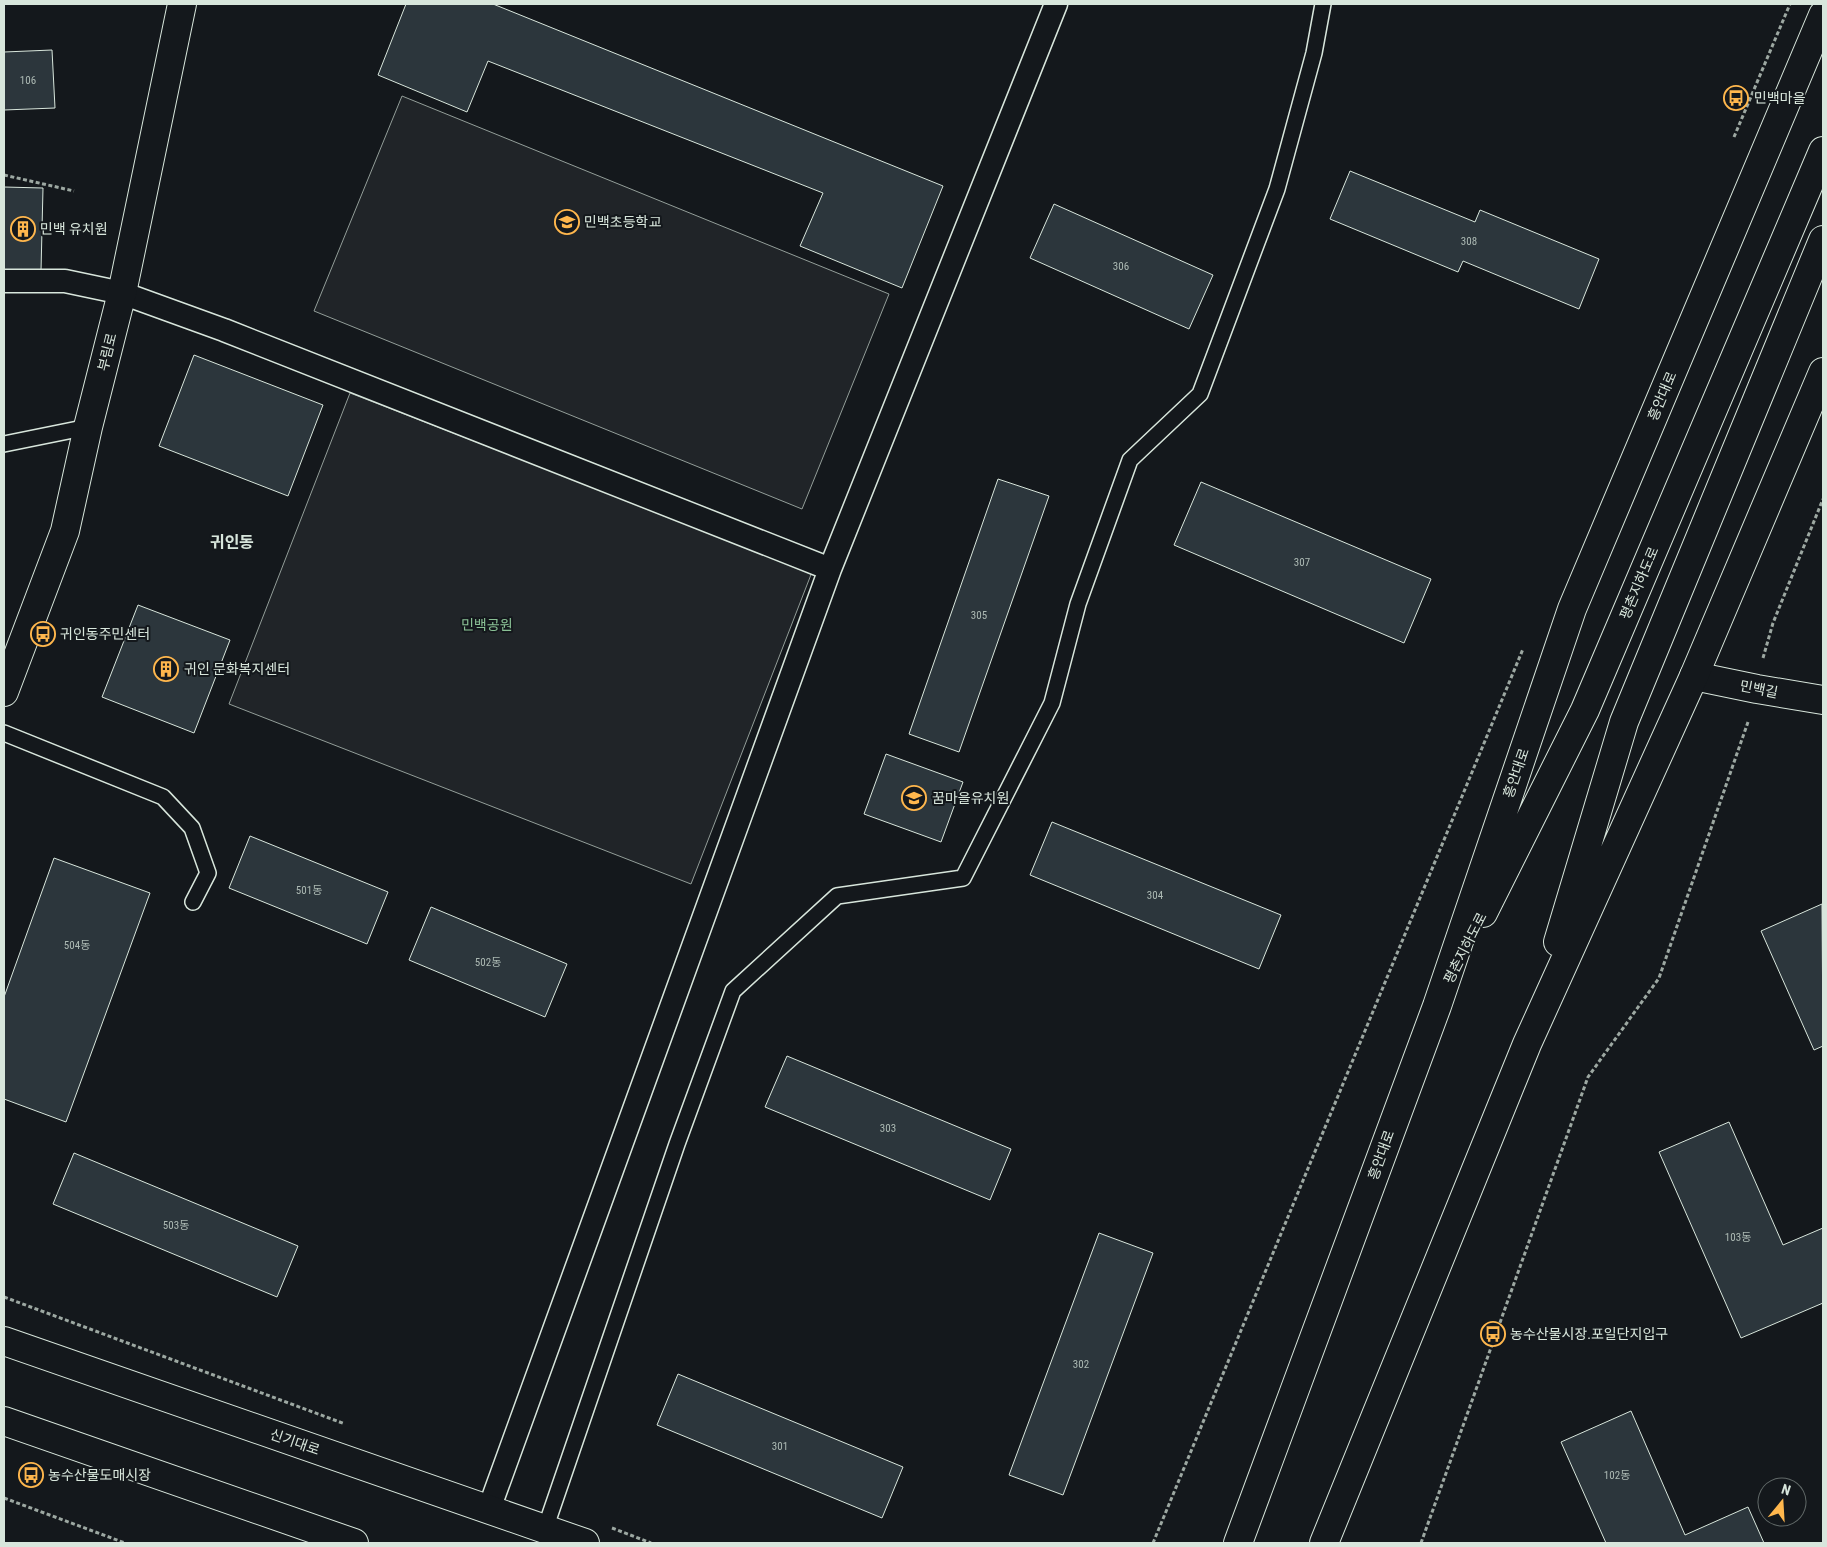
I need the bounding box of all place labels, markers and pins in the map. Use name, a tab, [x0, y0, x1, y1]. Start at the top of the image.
bus stop icon: 민백마을	[1723, 85, 1749, 111]
place label: 민백마을	[1754, 90, 1806, 106]
school or university icon: 민백초등학교	[554, 209, 580, 235]
place label: 민백초등학교	[584, 214, 661, 230]
building icon: 민백 유치원	[10, 216, 36, 242]
place label: 민백 유치원	[40, 221, 108, 237]
bus stop icon: 귀인동주민센터	[30, 621, 56, 647]
place label: 귀인동주민센터	[60, 626, 150, 642]
building icon: 귀인 문화복지센터	[153, 656, 179, 682]
place label: 귀인 문화복지센터	[184, 661, 290, 677]
school or university icon: 꿈마을유치원	[901, 785, 927, 811]
place label: 꿈마을유치원	[932, 790, 1009, 806]
bus stop icon: 농수산물시장.포일단지입구	[1480, 1321, 1506, 1347]
place label: 농수산물시장.포일단지입구	[1510, 1326, 1668, 1342]
bus stop icon: 농수산물도매시장	[18, 1462, 44, 1488]
place label: 농수산물도매시장	[48, 1467, 151, 1483]

